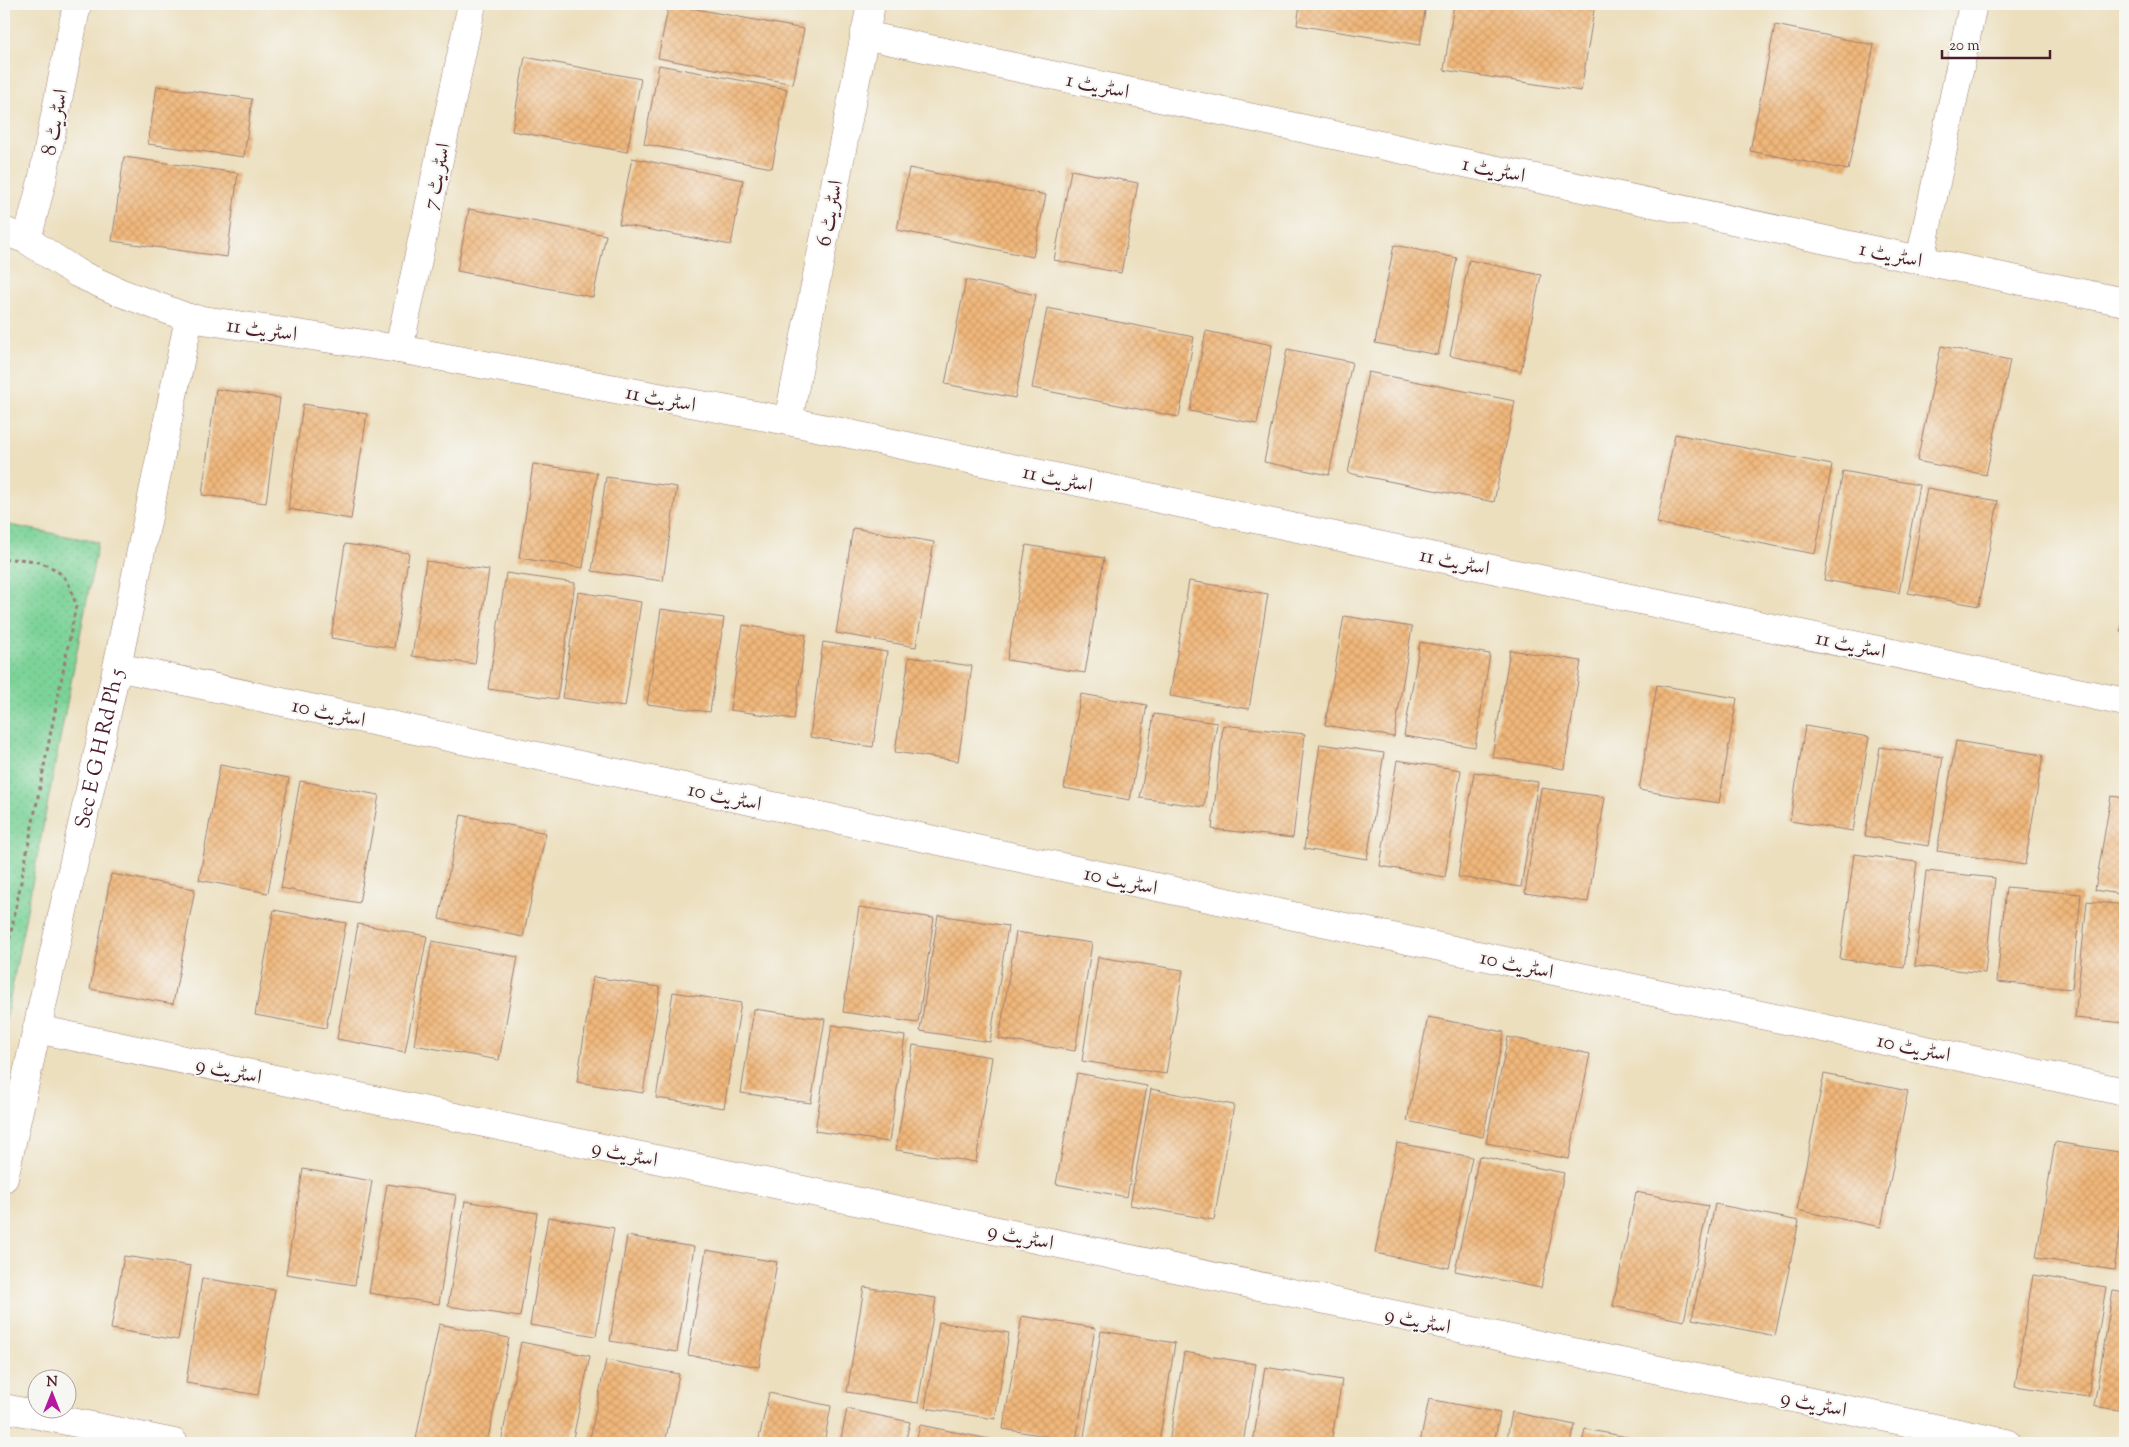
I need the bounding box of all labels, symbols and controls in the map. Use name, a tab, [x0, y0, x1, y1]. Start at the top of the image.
scale bar	[1942, 28, 2049, 60]
text: 20 m	[1949, 36, 1980, 57]
street label: اسٹریٹ 1	[1063, 66, 1132, 108]
street label: اسٹریٹ 8	[35, 87, 77, 158]
street label: اسٹریٹ 7	[416, 140, 460, 212]
street label: اسٹریٹ 1	[1459, 150, 1528, 192]
street label: اسٹریٹ 6	[810, 178, 852, 249]
street label: اسٹریٹ 1	[1856, 235, 1925, 277]
street label: اسٹریٹ 11	[225, 311, 299, 351]
street label: اسٹریٹ 11	[623, 378, 698, 421]
street label: اسٹریٹ 11	[1020, 458, 1095, 502]
street label: اسٹریٹ 11	[1417, 541, 1492, 585]
street label: اسٹریٹ 11	[1813, 624, 1888, 668]
street label: Sec E G H Rd Ph 5	[69, 666, 133, 832]
street label: اسٹریٹ 10	[289, 692, 368, 736]
street label: اسٹریٹ 10	[685, 776, 764, 820]
street label: اسٹریٹ 10	[1081, 860, 1160, 904]
street label: اسٹریٹ 10	[1477, 944, 1556, 988]
street label: اسٹریٹ 10	[1874, 1027, 1953, 1071]
street label: اسٹریٹ 9	[193, 1050, 264, 1094]
street label: اسٹریٹ 9	[589, 1133, 660, 1177]
street label: اسٹریٹ 9	[985, 1216, 1056, 1260]
street label: اسٹریٹ 9	[1382, 1300, 1453, 1344]
north arrow	[28, 1370, 78, 1420]
text: N	[46, 1373, 58, 1393]
street label: اسٹریٹ 9	[1778, 1383, 1849, 1427]

